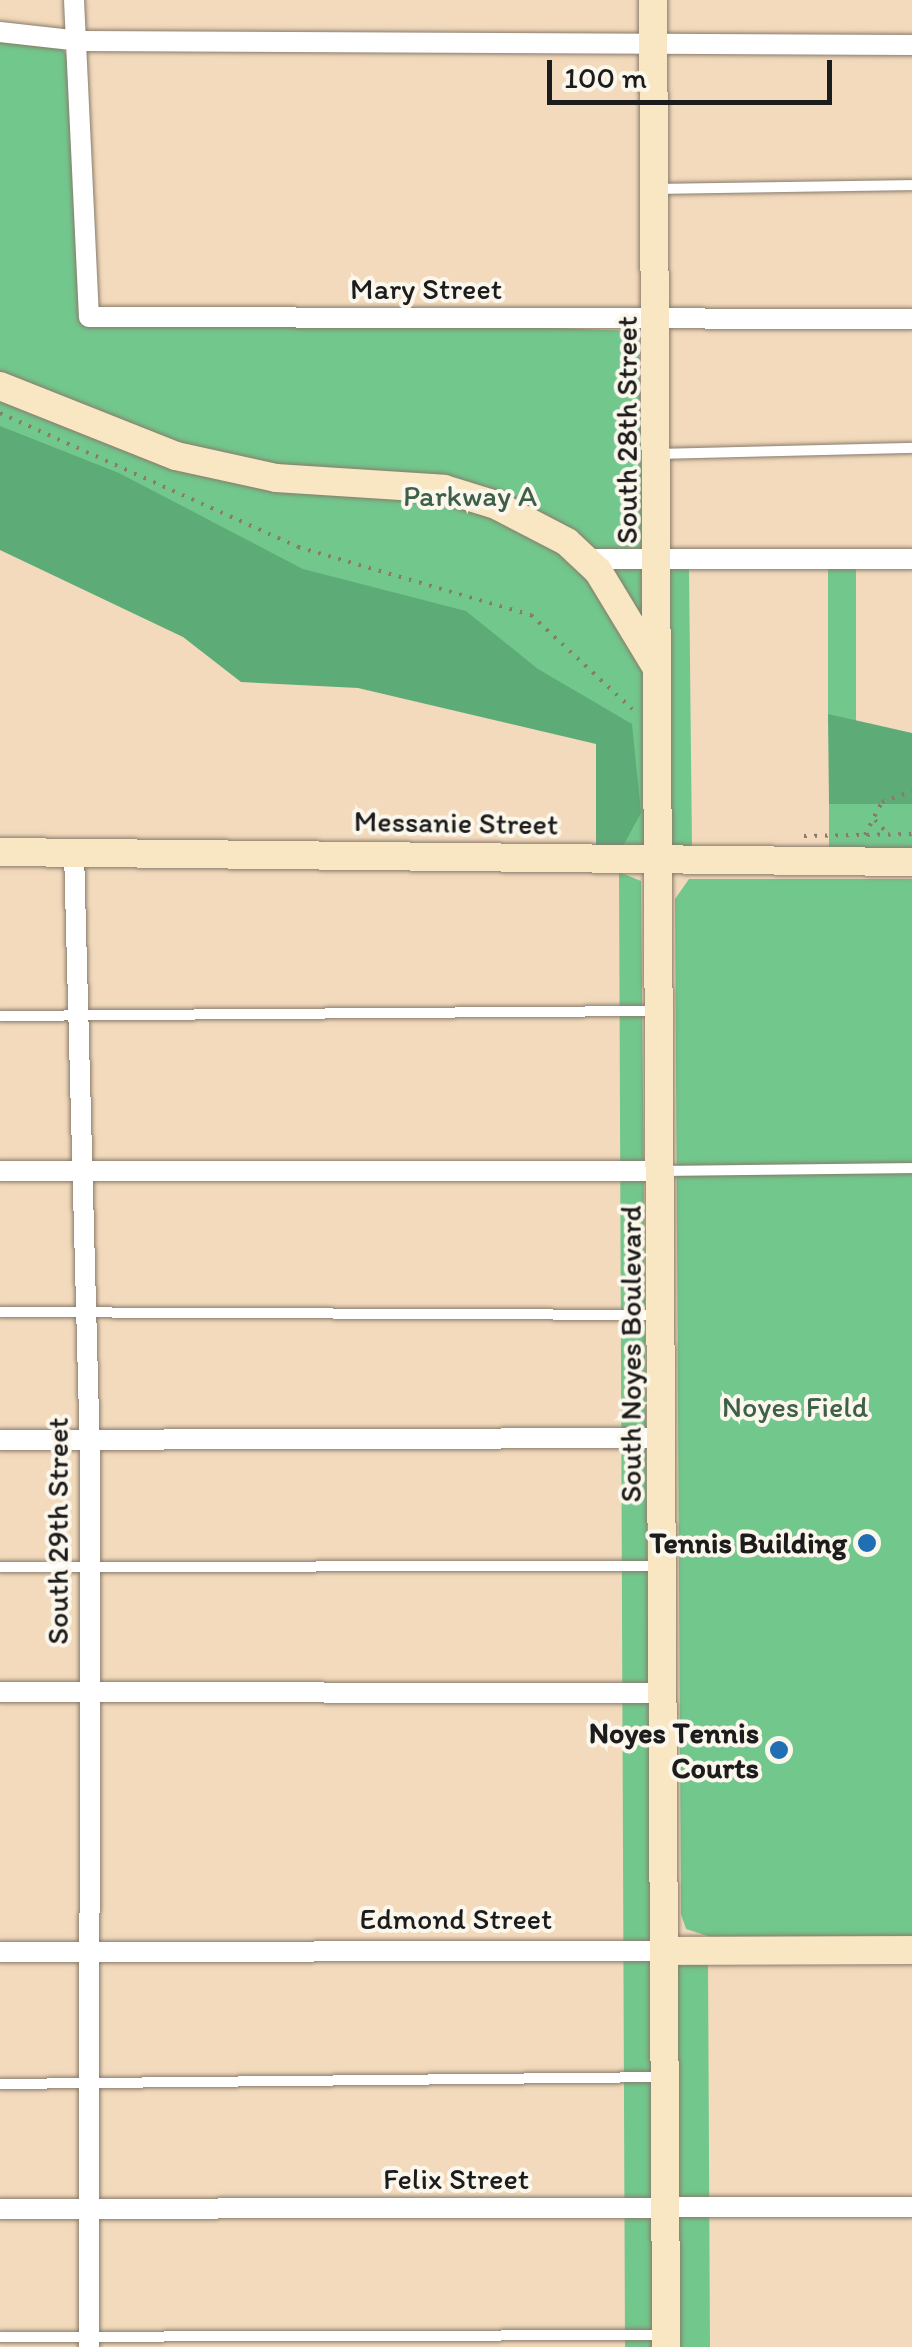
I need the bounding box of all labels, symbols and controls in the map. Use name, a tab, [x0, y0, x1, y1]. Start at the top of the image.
scale bar	[552, 40, 837, 102]
text: 100 m	[564, 59, 647, 96]
street label: Mary Street	[350, 271, 502, 307]
street label: South 28th Street	[609, 317, 645, 543]
park label: Parkway A	[403, 478, 537, 514]
street label: Messanie Street	[354, 803, 558, 843]
street label: South Noyes Boulevard	[613, 1205, 649, 1503]
park label: Noyes Field	[722, 1389, 868, 1425]
street label: South 29th Street	[40, 1418, 76, 1644]
place label: Tennis Building	[650, 1525, 847, 1561]
marker: Tennis Building	[856, 1532, 878, 1554]
place label: Noyes Tennis Courts	[593, 1715, 759, 1786]
marker: Noyes Tennis Courts	[768, 1739, 790, 1761]
street label: Edmond Street	[360, 1901, 552, 1937]
street label: Felix Street	[383, 2161, 529, 2197]

